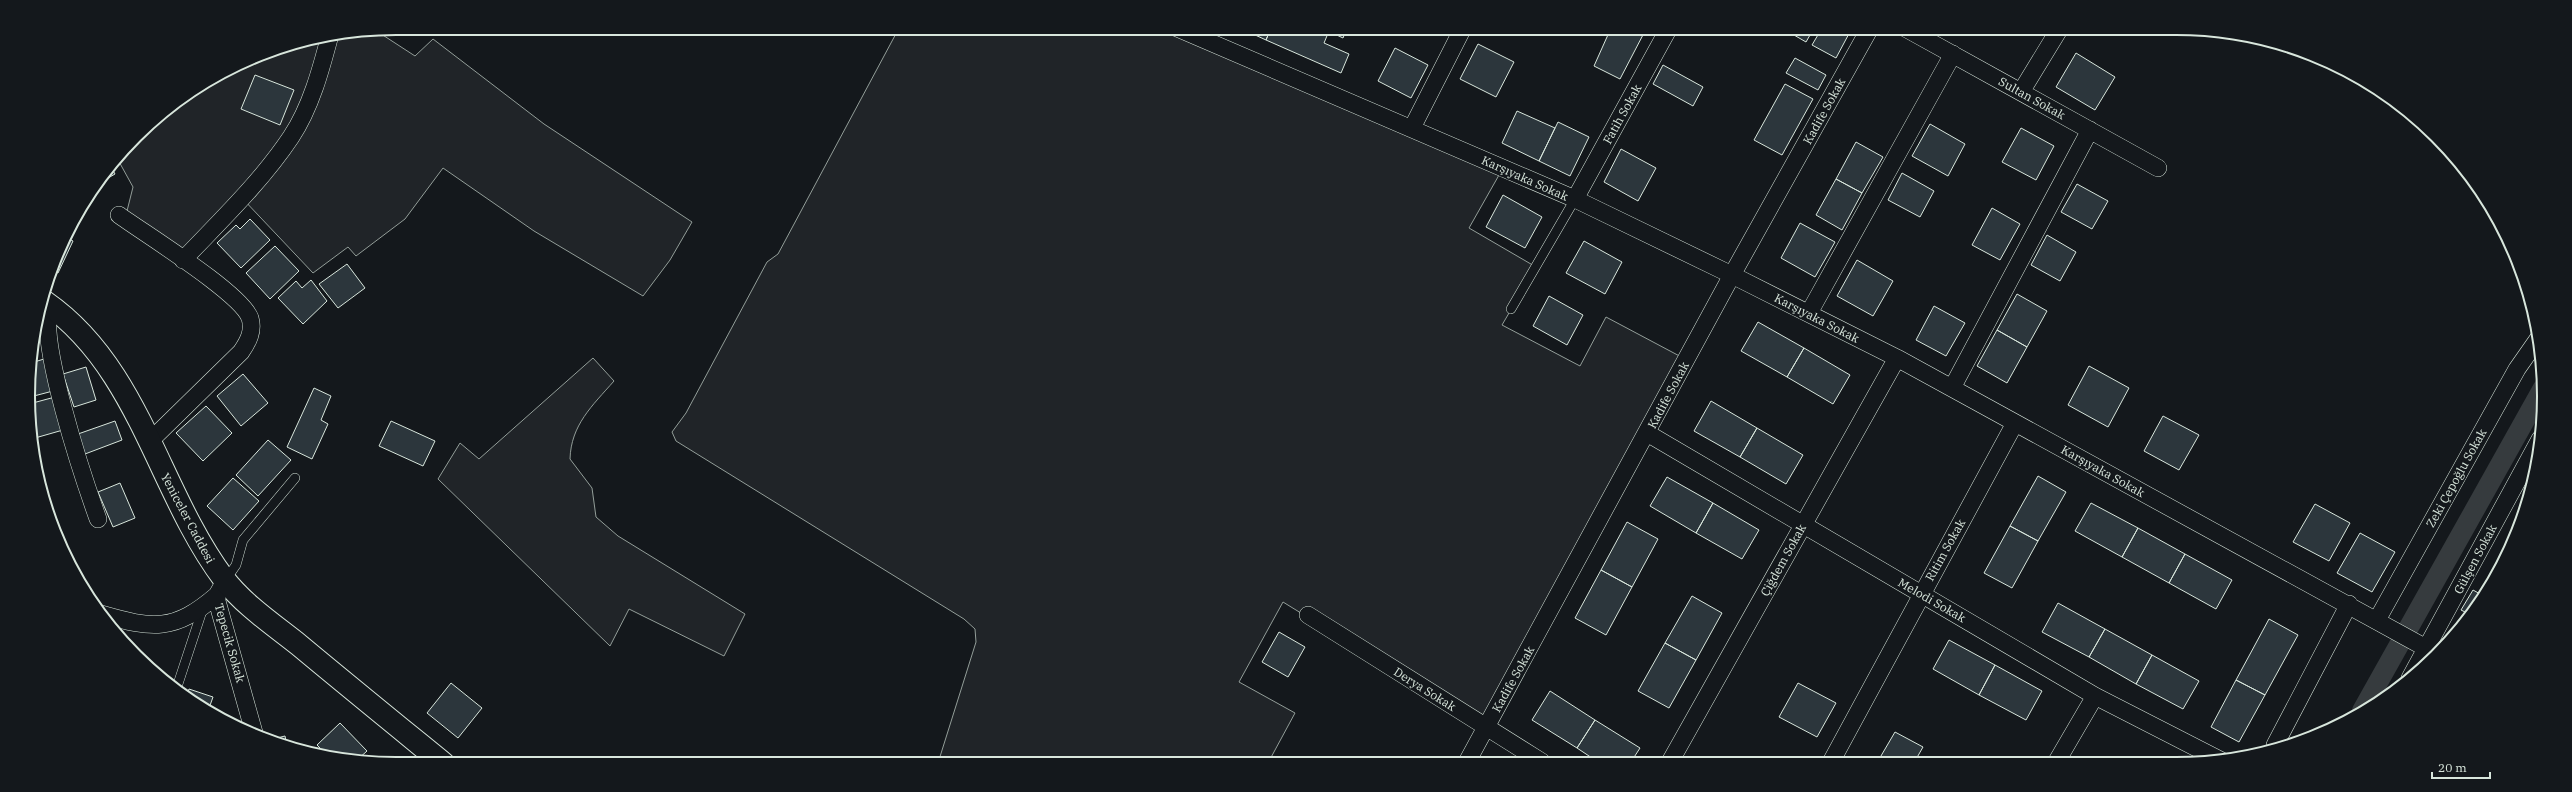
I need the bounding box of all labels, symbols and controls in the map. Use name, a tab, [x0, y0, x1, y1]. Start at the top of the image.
street label: Sultan Sokak	[1996, 74, 2068, 122]
street label: Kadife Sokak	[1800, 75, 1848, 147]
street label: Fatih Sokak	[1599, 81, 1645, 147]
street label: Karşıyaka Sokak	[1479, 152, 1571, 204]
street label: Karşıyaka Sokak	[1772, 290, 1862, 346]
street label: Kadife Sokak	[1644, 359, 1692, 431]
street label: Zeki Çepoğlu Sokak	[2423, 426, 2489, 530]
street label: Karşıyaka Sokak	[2059, 442, 2147, 500]
street label: Yeniceler Caddesi	[158, 470, 218, 566]
street label: Ritim Sokak	[1922, 516, 1968, 584]
street label: Çiğdem Sokak	[1757, 521, 1809, 599]
street label: Gülşen Sokak	[2450, 522, 2500, 596]
street label: Melodi Sokak	[1895, 575, 1969, 625]
street label: Tepecik Sokak	[212, 602, 248, 684]
street label: Kadife Sokak	[1489, 643, 1537, 715]
street label: Derya Sokak	[1391, 664, 1459, 714]
scale bar	[2432, 754, 2490, 780]
text: 20 m	[2438, 760, 2467, 775]

